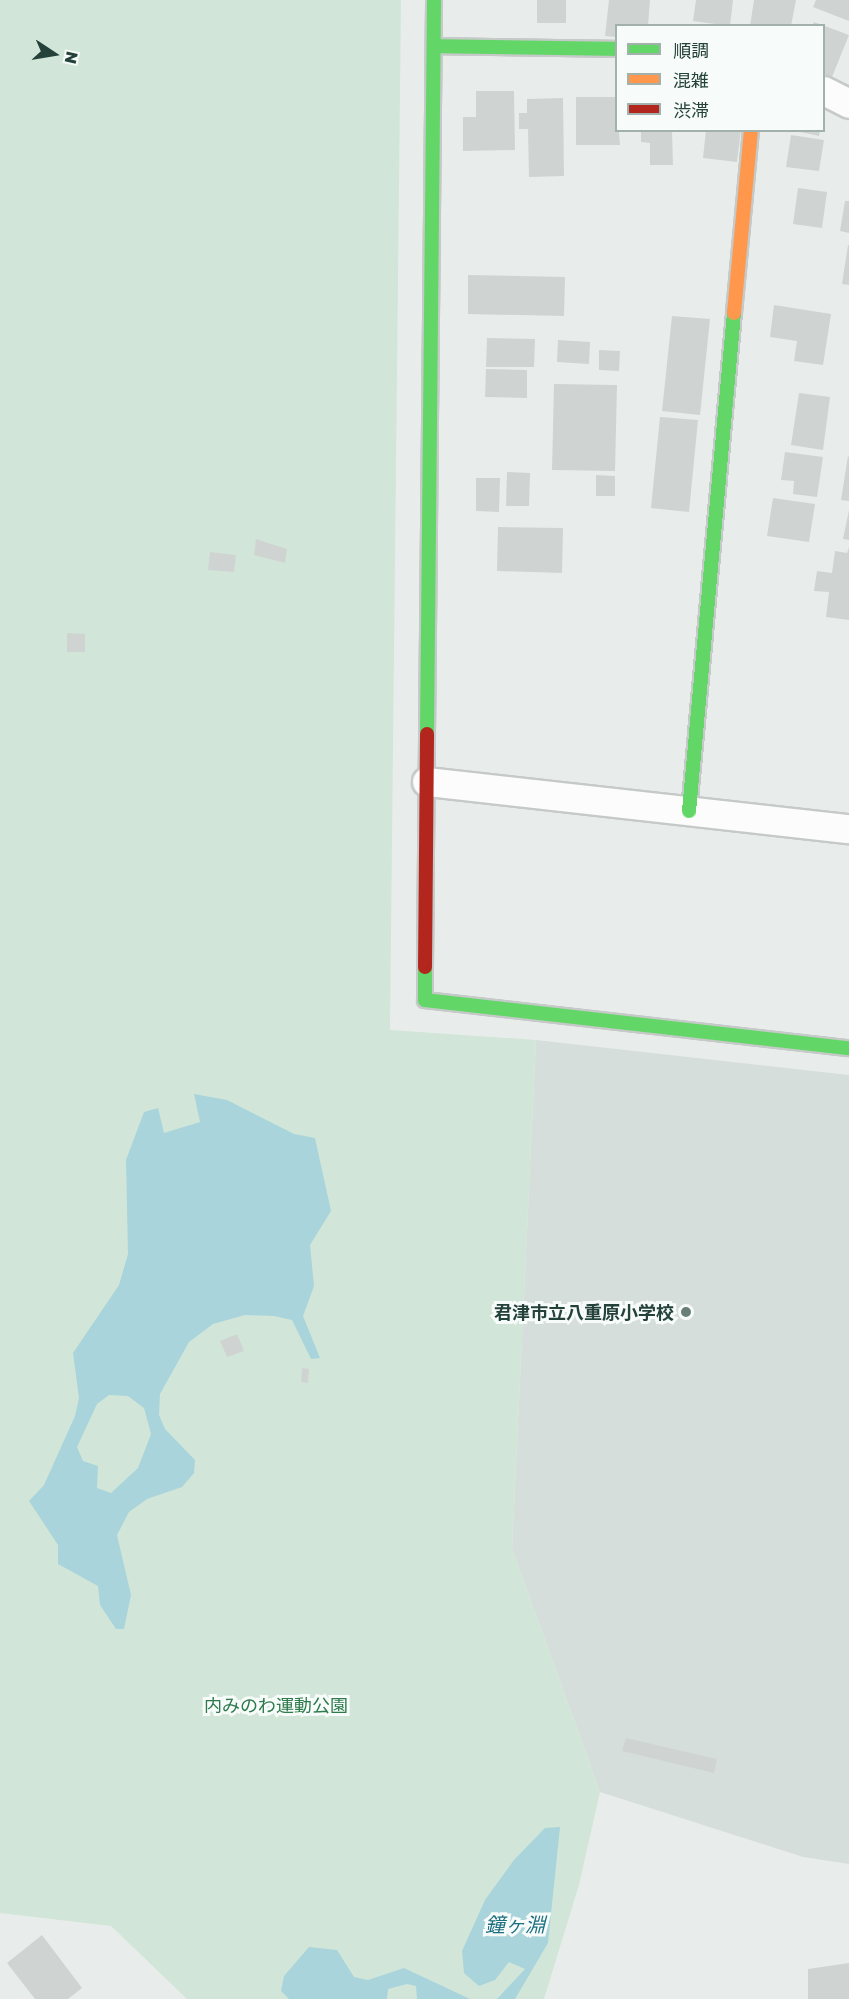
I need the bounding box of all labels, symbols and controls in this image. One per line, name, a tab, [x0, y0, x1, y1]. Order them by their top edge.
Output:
north arrow	[24, 24, 84, 84]
legend	[615, 24, 825, 132]
text: 順調	[673, 39, 709, 61]
text: N	[61, 50, 83, 66]
text: 混雑	[673, 69, 709, 91]
text: 渋滞	[673, 99, 709, 121]
place label: 君津市立八重原小学校	[494, 1301, 674, 1323]
marker: 君津市立八重原小学校	[679, 1305, 693, 1319]
park label: 内みのわ運動公園	[204, 1694, 348, 1716]
water label: 鐘ヶ淵	[485, 1912, 545, 1936]

